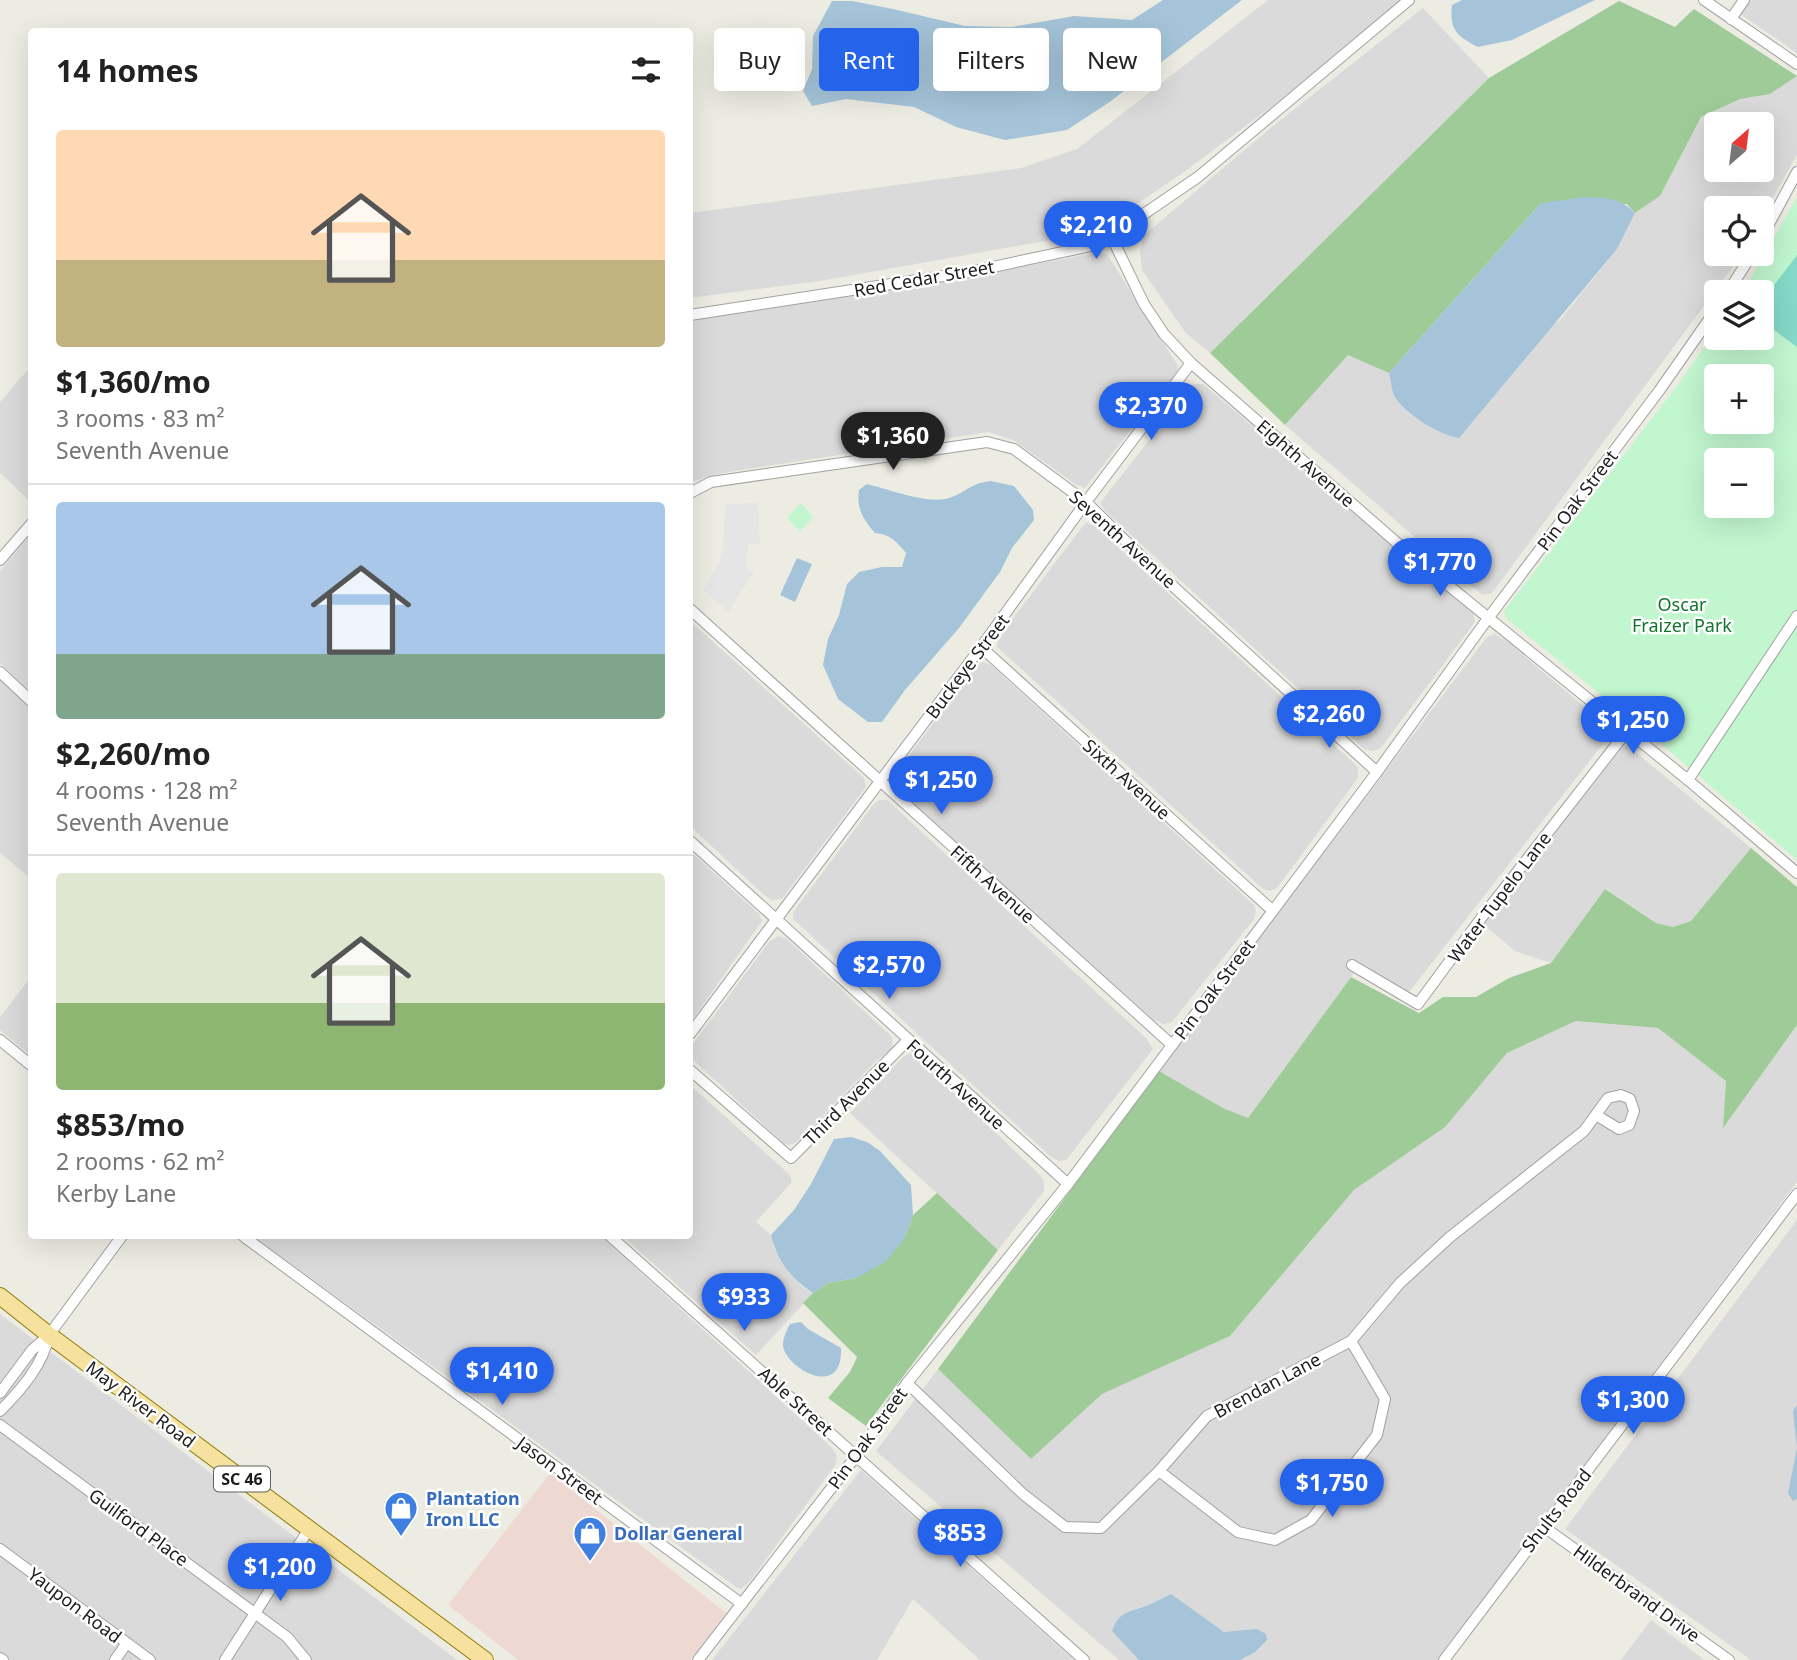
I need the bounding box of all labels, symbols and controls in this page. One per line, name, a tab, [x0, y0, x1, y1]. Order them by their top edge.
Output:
chip: Buy	[714, 28, 805, 91]
chip: Rent	[819, 28, 919, 91]
chip: Filters	[933, 28, 1049, 91]
chip: New	[1063, 28, 1161, 91]
text: 14 homes	[56, 50, 199, 91]
icon: filters	[627, 51, 665, 89]
north arrow	[1704, 112, 1774, 182]
map controls	[1704, 112, 1774, 518]
icon: home	[298, 175, 424, 301]
button: locate	[1704, 196, 1774, 266]
pin: $2,210	[1039, 202, 1153, 261]
text: $2,210	[1060, 208, 1132, 240]
street label: Red Cedar Street	[852, 254, 997, 302]
button: layers	[1704, 280, 1774, 350]
text: $1,360/mo	[56, 361, 211, 402]
button: +	[1704, 364, 1774, 434]
pin: $2,370	[1094, 382, 1208, 442]
text: $2,370	[1115, 389, 1187, 421]
text: 3 rooms · 83 m²	[56, 402, 225, 434]
pin: $1,360	[836, 412, 950, 472]
street label: Eighth Avenue	[1252, 414, 1360, 512]
text: $1,360	[857, 419, 929, 451]
text: Seventh Avenue	[56, 434, 229, 466]
street label: Pin Oak Street	[1531, 444, 1623, 555]
button: −	[1704, 448, 1774, 518]
street label: Seventh Avenue	[1065, 485, 1181, 593]
pin: $1,770	[1383, 538, 1497, 598]
text: $1,770	[1404, 545, 1476, 577]
icon: home	[298, 547, 424, 673]
park label: Oscar Fraizer Park	[1632, 592, 1732, 637]
street label: Buckeye Street	[920, 608, 1015, 723]
pin: $2,260	[1272, 690, 1386, 750]
pin: $1,250	[1576, 696, 1690, 756]
text: $2,260	[1293, 697, 1365, 729]
text: $1,250	[1597, 703, 1669, 735]
text: $2,260/mo	[56, 733, 211, 774]
street label: Sixth Avenue	[1078, 733, 1176, 825]
pin: $1,250	[884, 756, 998, 816]
text: $1,250	[905, 763, 977, 795]
text: 4 rooms · 128 m²	[56, 774, 238, 806]
text: Seventh Avenue	[56, 806, 229, 838]
street label: Water Tupelo Lane	[1442, 827, 1556, 967]
street label: Fifth Avenue	[946, 840, 1040, 928]
icon: home	[298, 918, 424, 1044]
street label: Pin Oak Street	[1168, 933, 1260, 1044]
pin: $2,570	[832, 942, 946, 1001]
text: $2,570	[853, 948, 925, 980]
street label: Fourth Avenue	[902, 1033, 1010, 1135]
street label: Third Avenue	[798, 1054, 894, 1150]
text: $853/mo	[56, 1104, 185, 1145]
text: 2 rooms · 62 m²	[56, 1145, 225, 1177]
text: Kerby Lane	[56, 1177, 176, 1209]
pin: $933	[703, 1274, 785, 1333]
text: $933	[718, 1280, 770, 1312]
street label: Brendan Lane	[1209, 1347, 1325, 1423]
pin: $1,410	[445, 1348, 559, 1407]
text: $1,410	[466, 1354, 538, 1386]
street label: May River Road	[82, 1355, 200, 1453]
street label: Able Street	[754, 1361, 839, 1441]
pin: $1,300	[1576, 1376, 1690, 1436]
street label: Pin Oak Street	[822, 1382, 912, 1494]
text: $1,300	[1597, 1383, 1669, 1415]
street label: Jason Street	[511, 1430, 608, 1510]
pin: $1,750	[1275, 1460, 1389, 1519]
street label: Shults Road	[1516, 1463, 1596, 1557]
road number: SC 46	[214, 1466, 270, 1492]
text: $1,750	[1296, 1466, 1368, 1498]
street label: Guilford Place	[84, 1483, 194, 1571]
place label: Plantation Iron LLC	[426, 1486, 520, 1531]
shop icon: Plantation Iron LLC	[382, 1489, 420, 1538]
pin: $853	[919, 1510, 1001, 1569]
shop icon: Dollar General	[571, 1514, 609, 1563]
text: $853	[934, 1516, 986, 1548]
place label: Dollar General	[614, 1521, 743, 1545]
street label: Hilderbrand Drive	[1569, 1539, 1705, 1647]
pin: $1,200	[223, 1544, 337, 1603]
text: $1,200	[244, 1550, 316, 1582]
street label: Yaupon Road	[23, 1562, 127, 1648]

